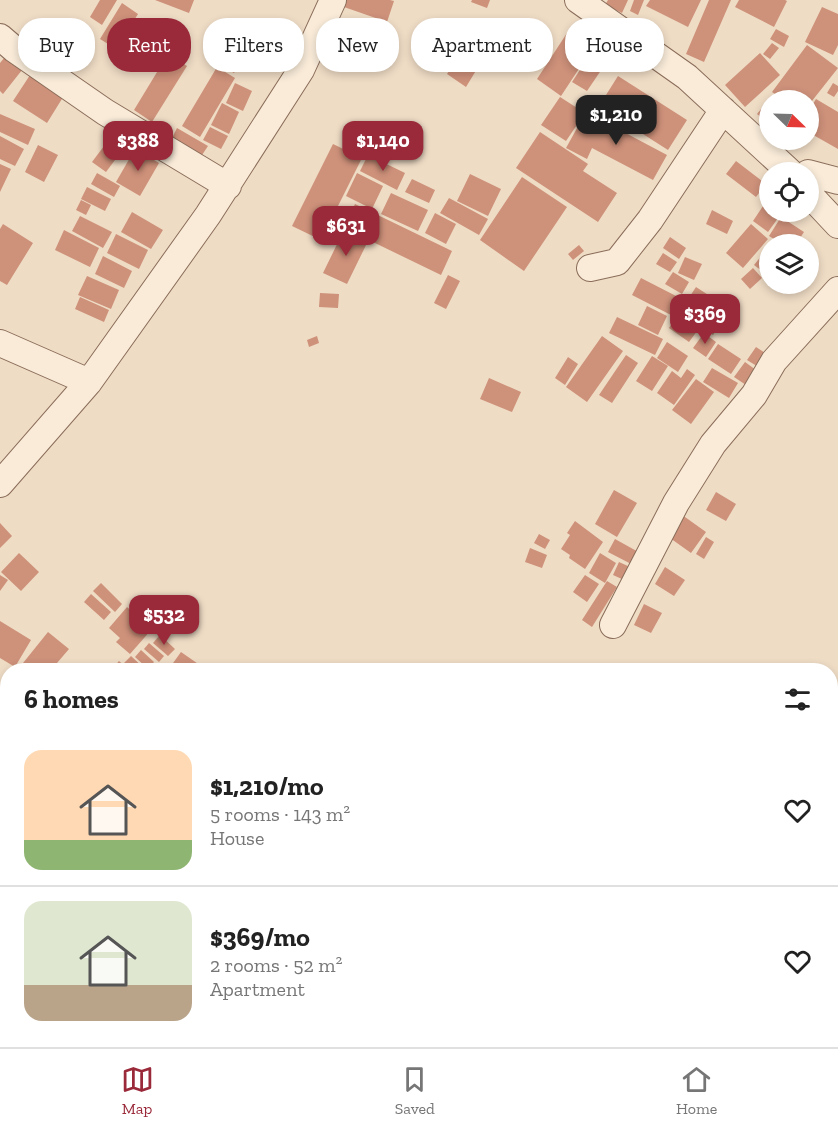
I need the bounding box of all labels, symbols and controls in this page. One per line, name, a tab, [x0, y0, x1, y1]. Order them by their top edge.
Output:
chip: Buy	[18, 18, 95, 72]
chip: Rent	[107, 18, 191, 72]
chip: Filters	[203, 18, 304, 72]
chip: New	[316, 18, 399, 72]
chip: Apartment	[411, 18, 553, 72]
chip: House	[565, 18, 664, 72]
north arrow	[759, 90, 819, 150]
map controls	[759, 90, 819, 294]
pin: $1,210	[567, 95, 665, 146]
text: $1,210	[590, 102, 642, 126]
pin: $388	[102, 121, 174, 172]
pin: $1,140	[334, 121, 432, 172]
text: $388	[117, 128, 159, 152]
text: $1,140	[356, 128, 410, 152]
button: locate	[759, 162, 819, 222]
pin: $631	[310, 206, 382, 257]
text: $631	[326, 213, 366, 237]
button: layers	[759, 234, 819, 294]
pin: $369	[669, 294, 741, 345]
text: $369	[684, 301, 726, 325]
pin: $532	[128, 595, 200, 646]
text: $532	[143, 602, 185, 626]
text: 6 homes	[24, 683, 119, 715]
icon: filters	[781, 683, 814, 716]
text: $1,210/mo	[210, 770, 324, 802]
icon: home	[72, 774, 144, 846]
icon: heart	[781, 794, 814, 827]
text: 5 rooms · 143 m²	[210, 802, 350, 826]
text: House	[210, 826, 264, 850]
text: $369/mo	[210, 921, 310, 953]
icon: home	[72, 925, 144, 997]
icon: heart	[781, 945, 814, 978]
text: 2 rooms · 52 m²	[210, 953, 343, 977]
text: Apartment	[210, 977, 305, 1001]
tab: Map	[121, 1063, 154, 1118]
tab: Saved	[395, 1063, 435, 1118]
tab: Home	[676, 1063, 717, 1118]

